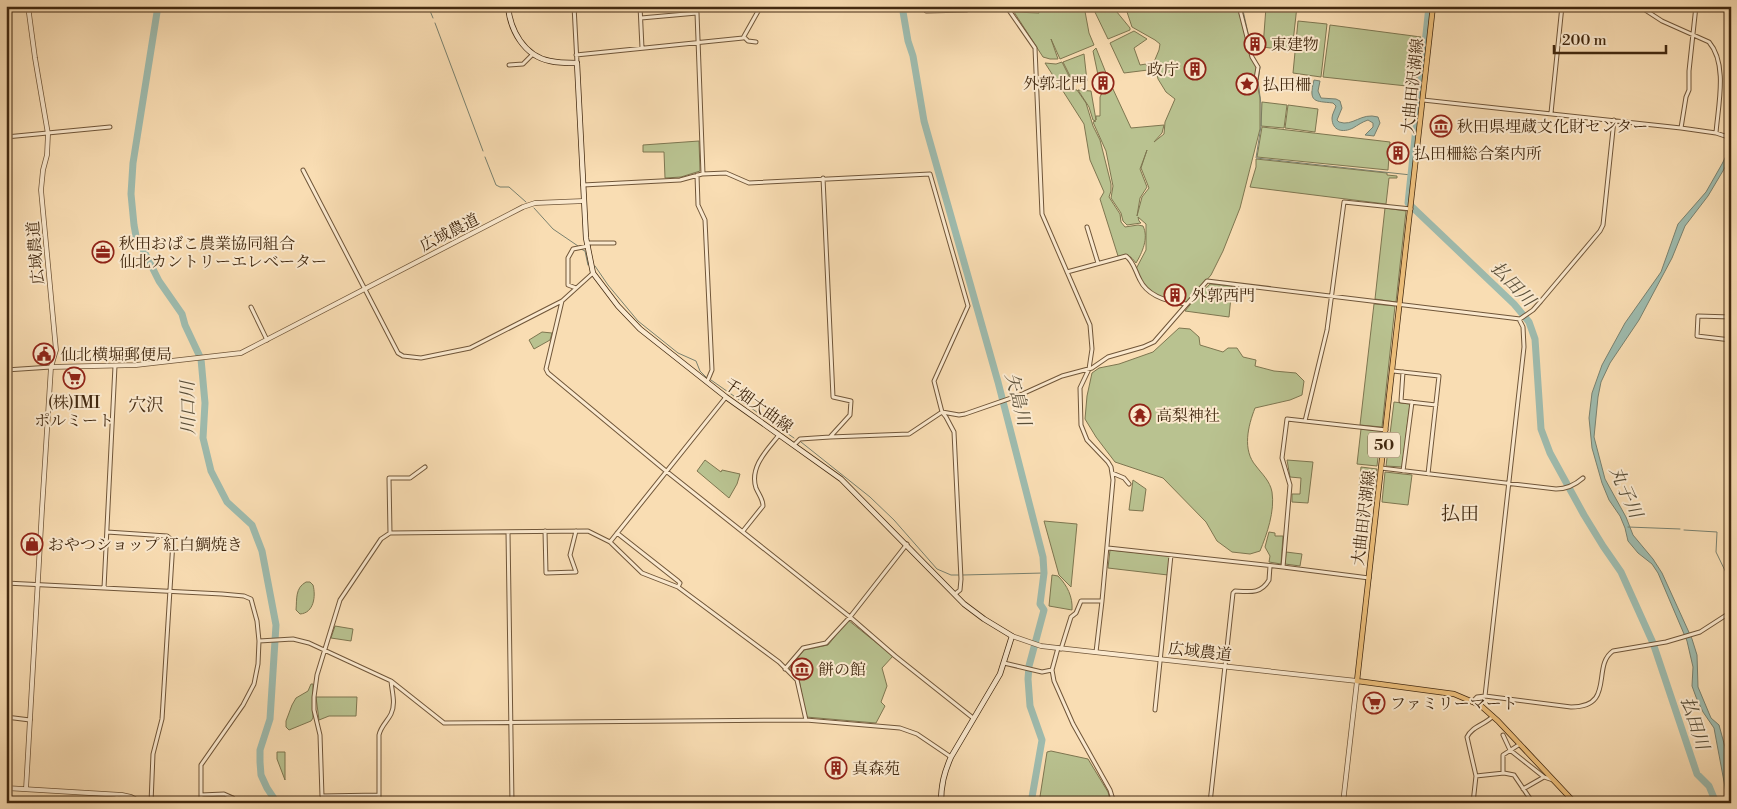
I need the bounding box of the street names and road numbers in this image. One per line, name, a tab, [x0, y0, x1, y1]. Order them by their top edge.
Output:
street label: 大曲田沢湖線	[1398, 37, 1428, 135]
street label: 広域農道	[416, 209, 483, 256]
street label: 広域農道	[23, 220, 49, 286]
street label: 千畑大曲線	[720, 374, 797, 437]
road number: 50	[1368, 432, 1400, 458]
street label: 大曲田沢湖線	[1348, 469, 1380, 567]
street label: 広域農道	[1167, 639, 1233, 665]

